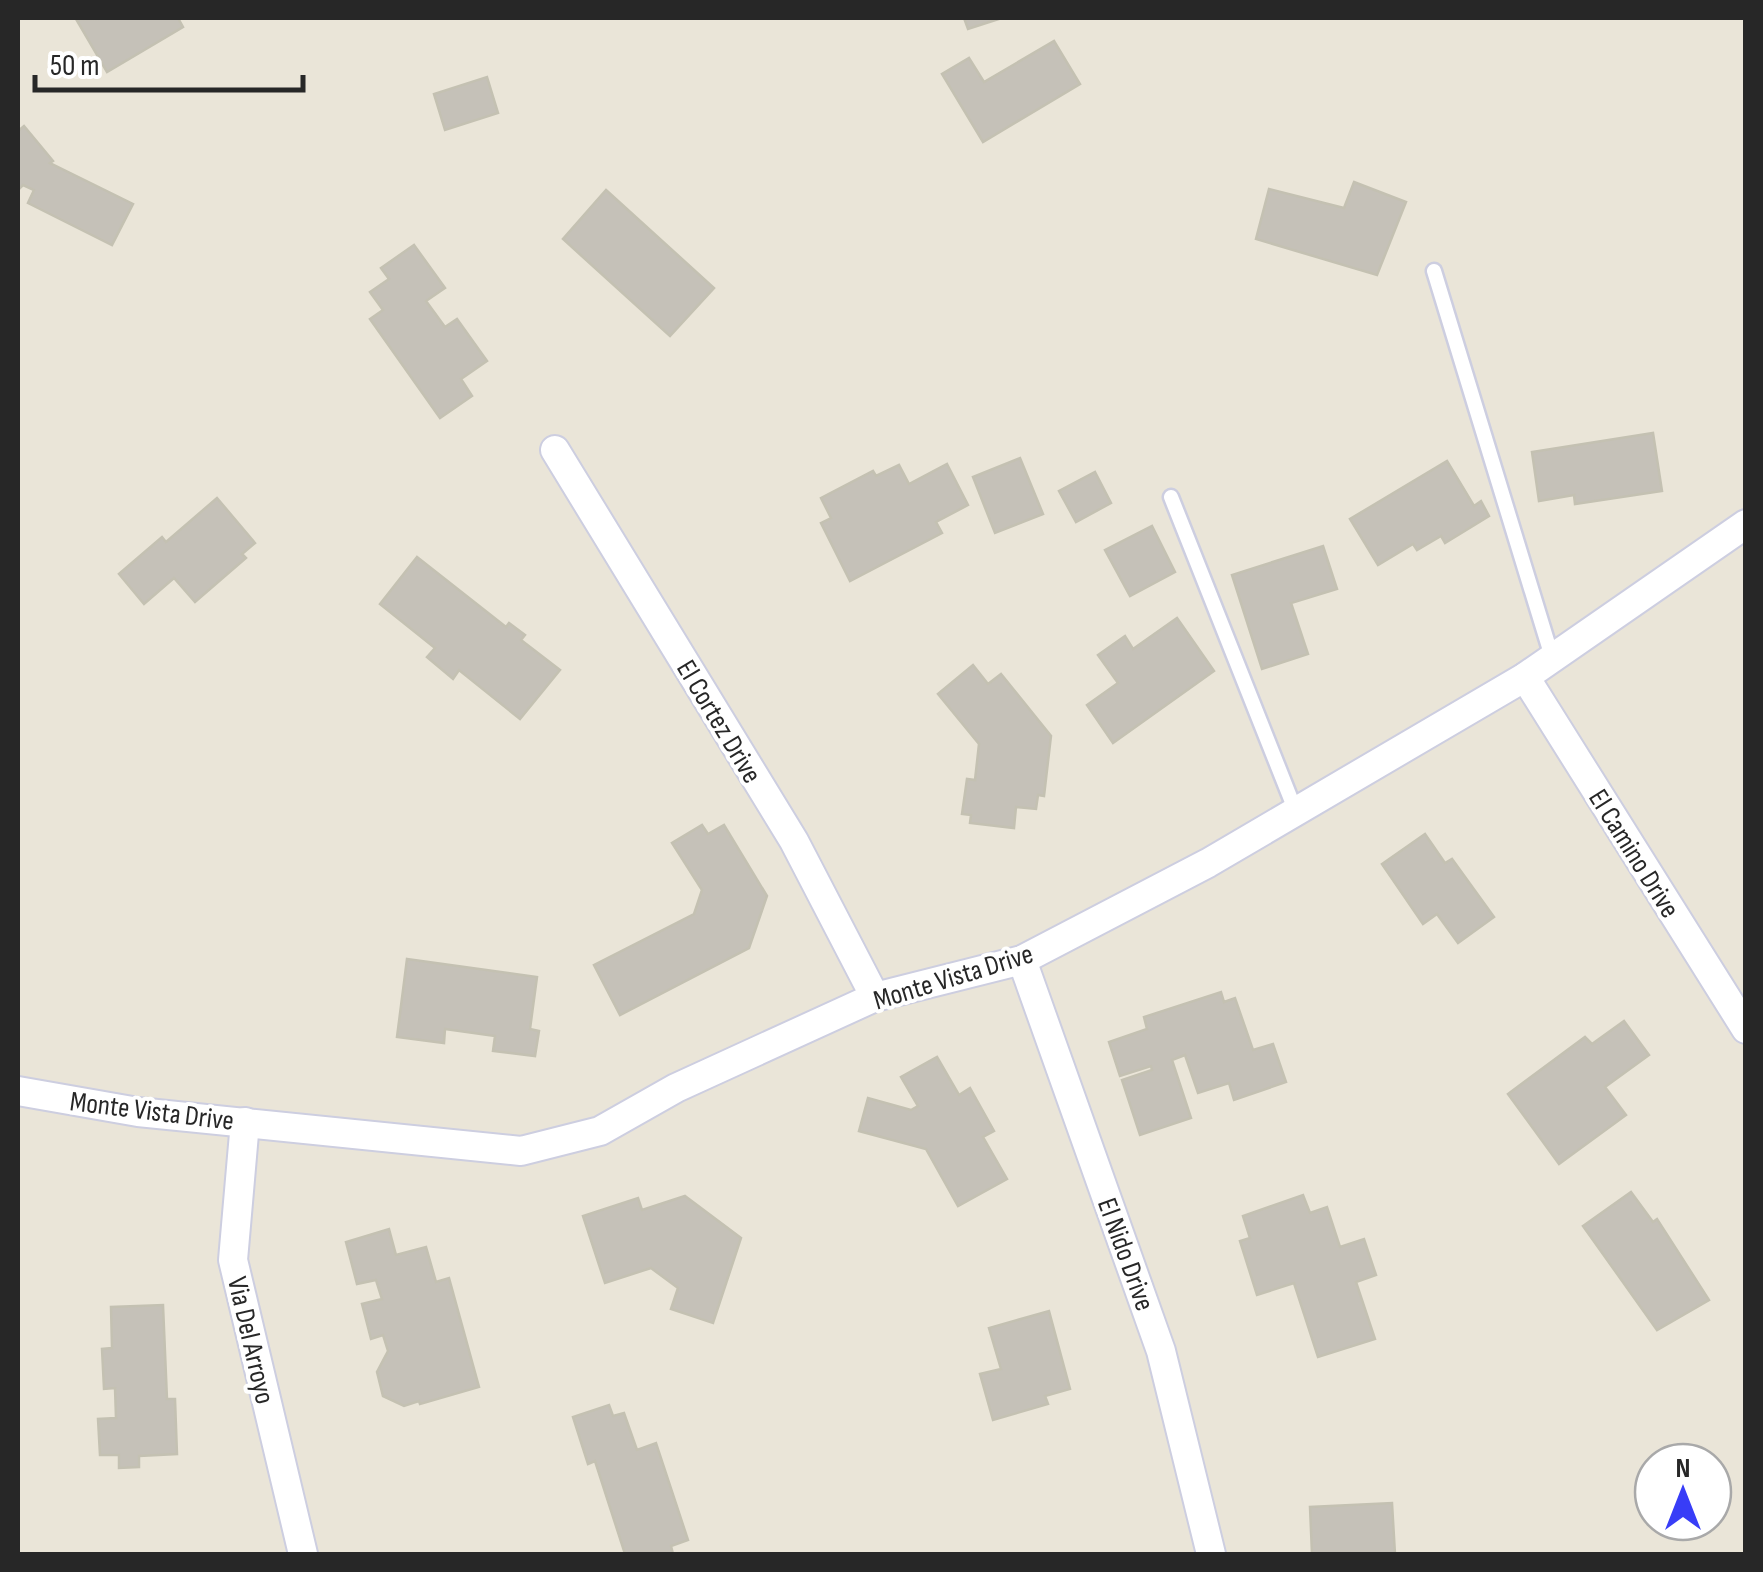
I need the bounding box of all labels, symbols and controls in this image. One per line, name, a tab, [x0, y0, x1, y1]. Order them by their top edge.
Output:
scale bar	[35, 30, 302, 92]
text: 50 m	[50, 48, 99, 84]
street label: El Cortez Drive	[669, 654, 768, 789]
street label: El Camino Drive	[1581, 783, 1686, 924]
street label: Monte Vista Drive	[870, 938, 1037, 1017]
street label: Monte Vista Drive	[68, 1085, 236, 1138]
street label: El Nido Drive	[1090, 1194, 1161, 1315]
street label: Via Del Arroyo	[220, 1274, 281, 1407]
north arrow	[1633, 1442, 1733, 1542]
text: N	[1676, 1452, 1690, 1485]

